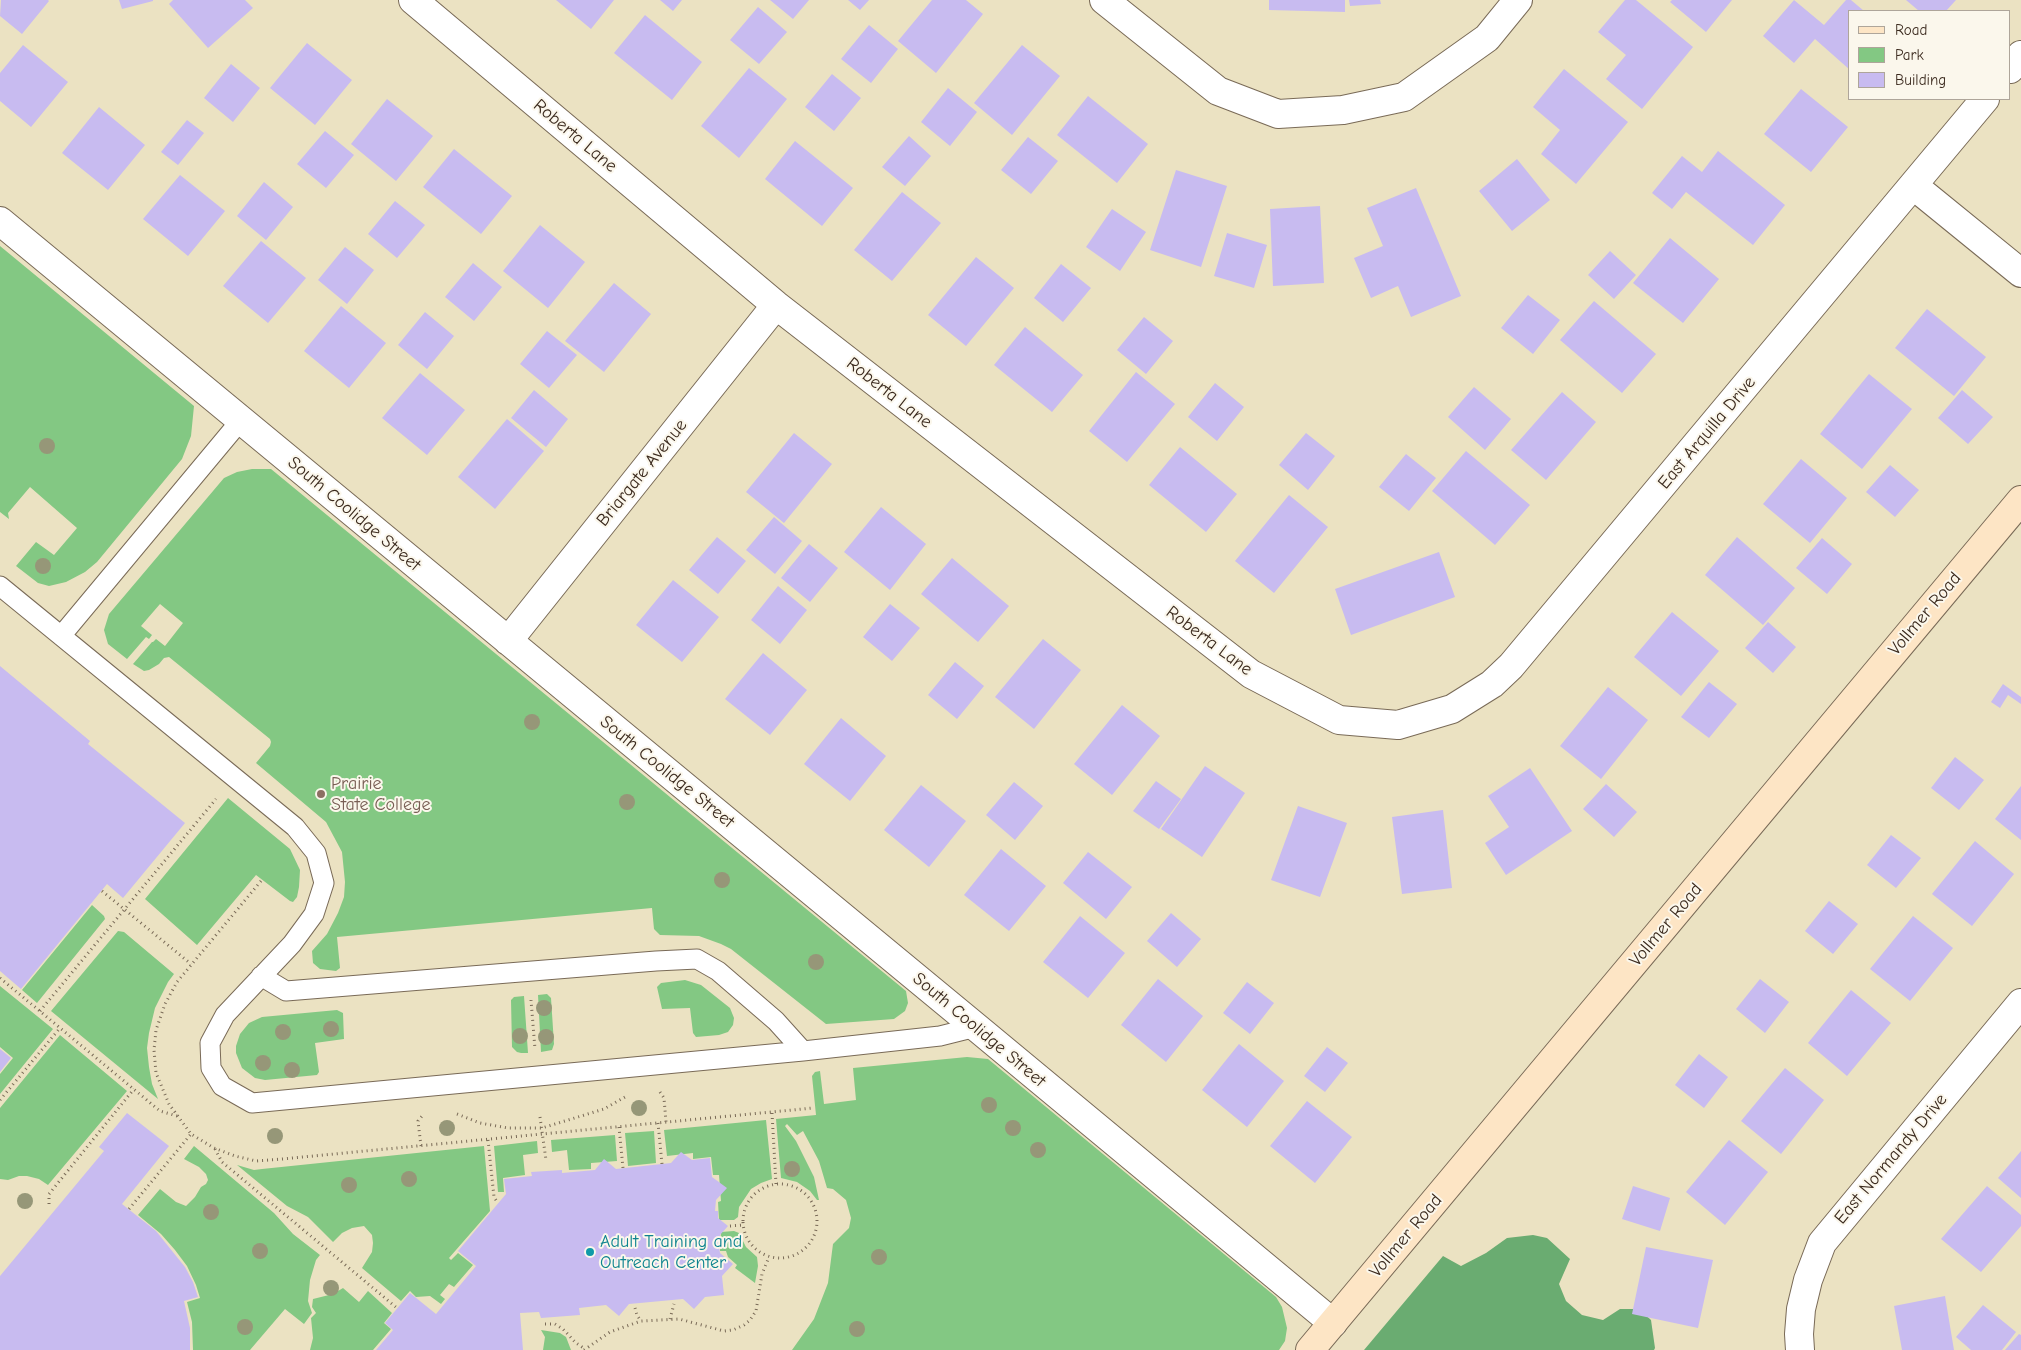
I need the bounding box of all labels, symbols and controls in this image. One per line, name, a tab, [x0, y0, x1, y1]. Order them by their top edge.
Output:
legend	[1848, 10, 2011, 100]
text: Road	[1895, 21, 1927, 39]
text: Park	[1895, 46, 1924, 64]
text: Building	[1895, 71, 1946, 89]
street label: Roberta Lane	[529, 95, 621, 177]
street label: Roberta Lane	[842, 353, 936, 433]
street label: East Arquilla Drive	[1654, 372, 1760, 494]
street label: Briargate Avenue	[592, 415, 692, 531]
street label: South Coolidge Street	[283, 452, 425, 576]
street label: Vollmer Road	[1884, 568, 1966, 660]
street label: Roberta Lane	[1161, 601, 1257, 681]
street label: South Coolidge Street	[595, 711, 739, 833]
place label: Prairie State College	[331, 773, 431, 816]
marker: Prairie State College	[315, 788, 327, 800]
street label: Vollmer Road	[1625, 879, 1707, 971]
street label: South Coolidge Street	[908, 968, 1050, 1092]
street label: East Normandy Drive	[1830, 1089, 1952, 1229]
street label: Vollmer Road	[1365, 1190, 1447, 1282]
place label: Adult Training and Outreach Center	[600, 1231, 742, 1274]
marker: Adult Training and Outreach Center	[584, 1246, 596, 1258]

